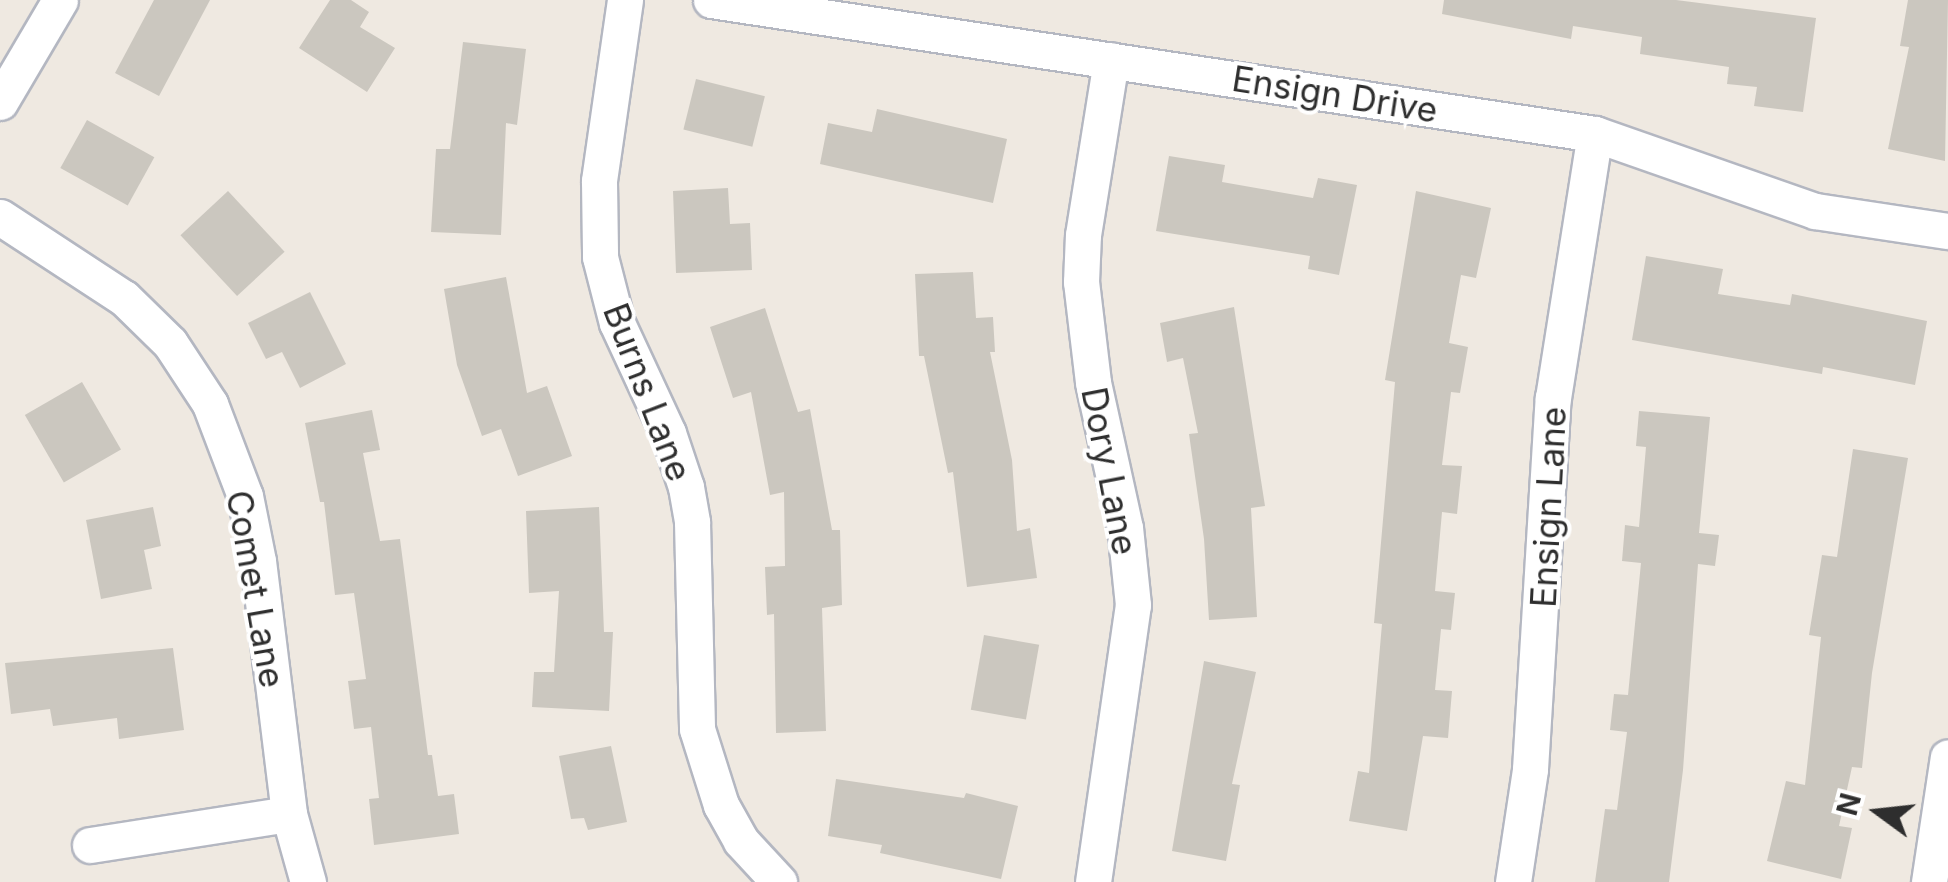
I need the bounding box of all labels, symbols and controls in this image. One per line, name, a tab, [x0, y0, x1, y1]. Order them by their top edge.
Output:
street label: Ensign Drive	[1229, 57, 1441, 131]
street label: Burns Lane	[595, 297, 701, 487]
street label: Dory Lane	[1073, 384, 1147, 558]
street label: Ensign Lane	[1522, 405, 1574, 609]
street label: Comet Lane	[218, 487, 294, 691]
north arrow	[1828, 762, 1928, 862]
text: N	[1830, 790, 1868, 819]

